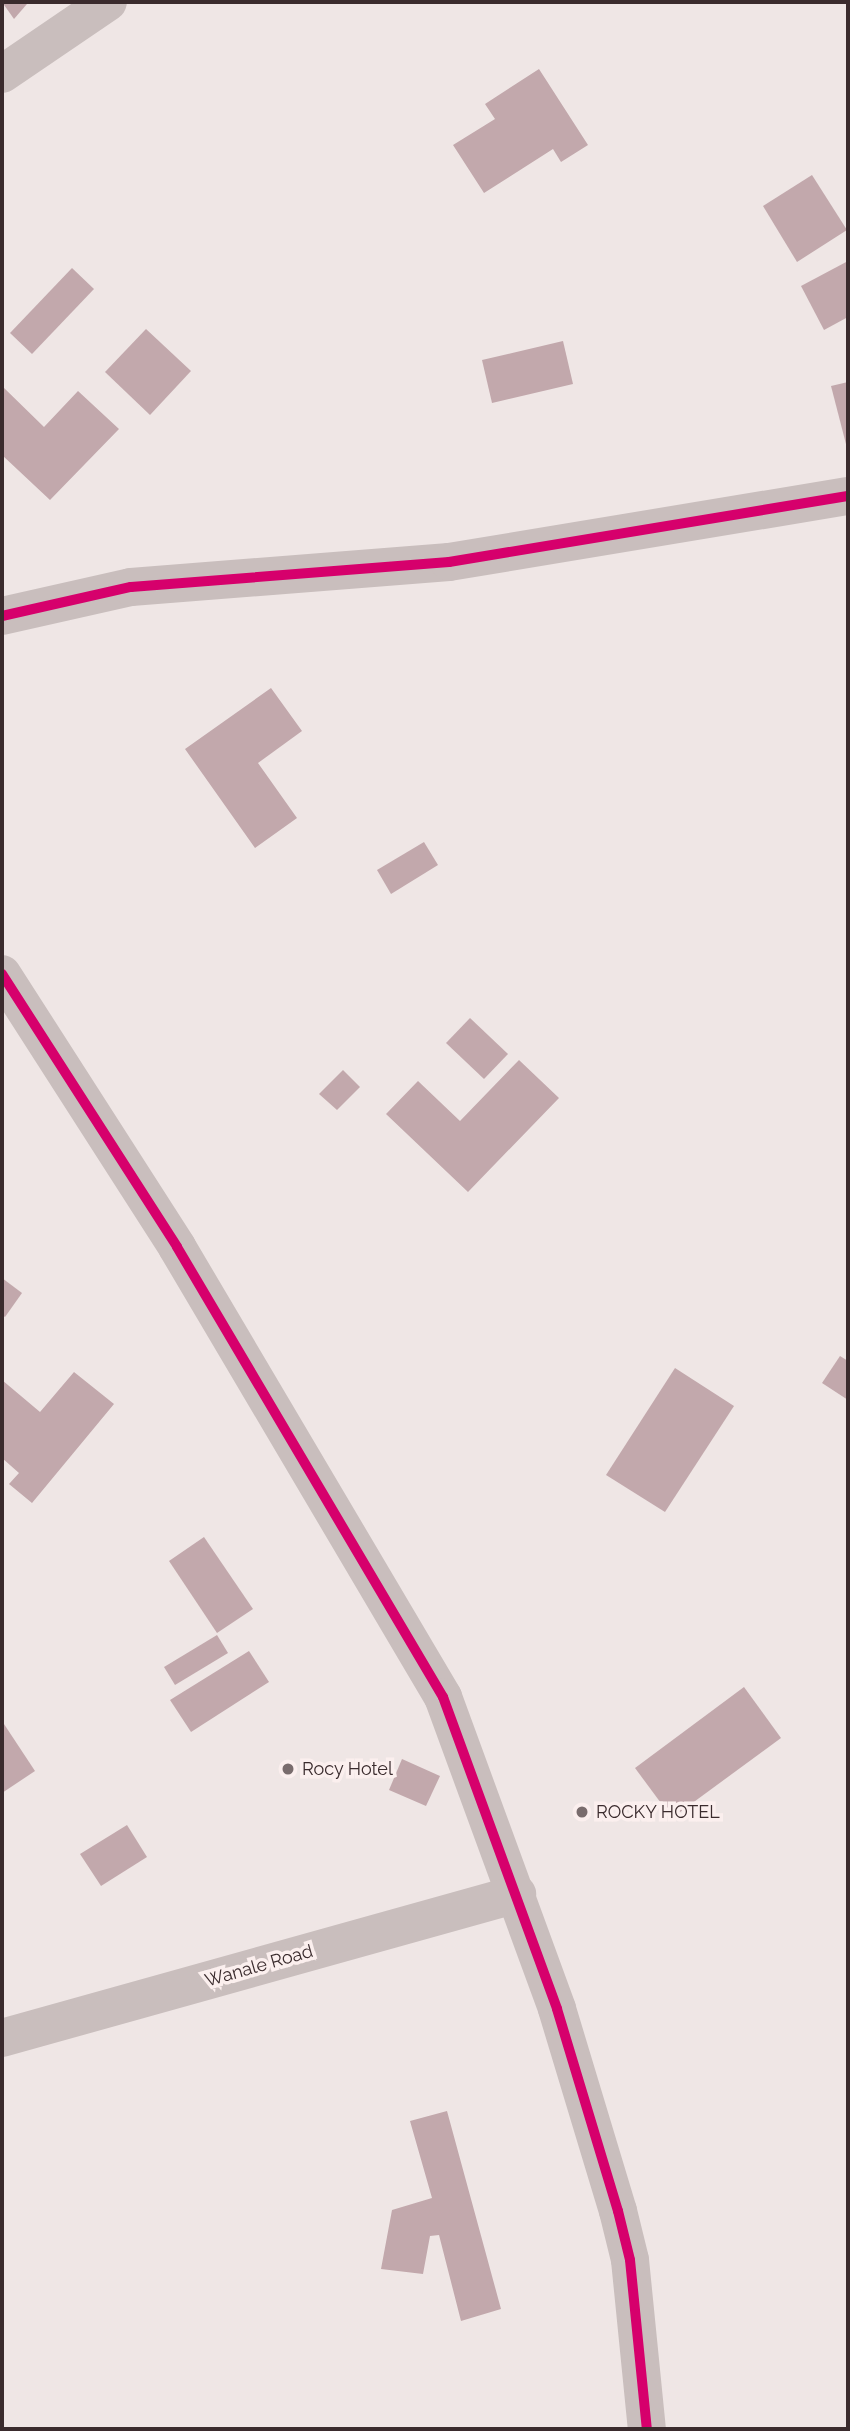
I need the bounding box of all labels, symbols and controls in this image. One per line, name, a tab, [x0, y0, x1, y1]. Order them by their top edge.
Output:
place label: Rocy Hotel	[302, 1758, 393, 1780]
marker: Rocy Hotel	[280, 1761, 296, 1777]
place label: ROCKY HOTEL	[596, 1801, 720, 1823]
marker: ROCKY HOTEL	[574, 1804, 590, 1820]
street label: Wanale Road	[203, 1940, 315, 1992]

